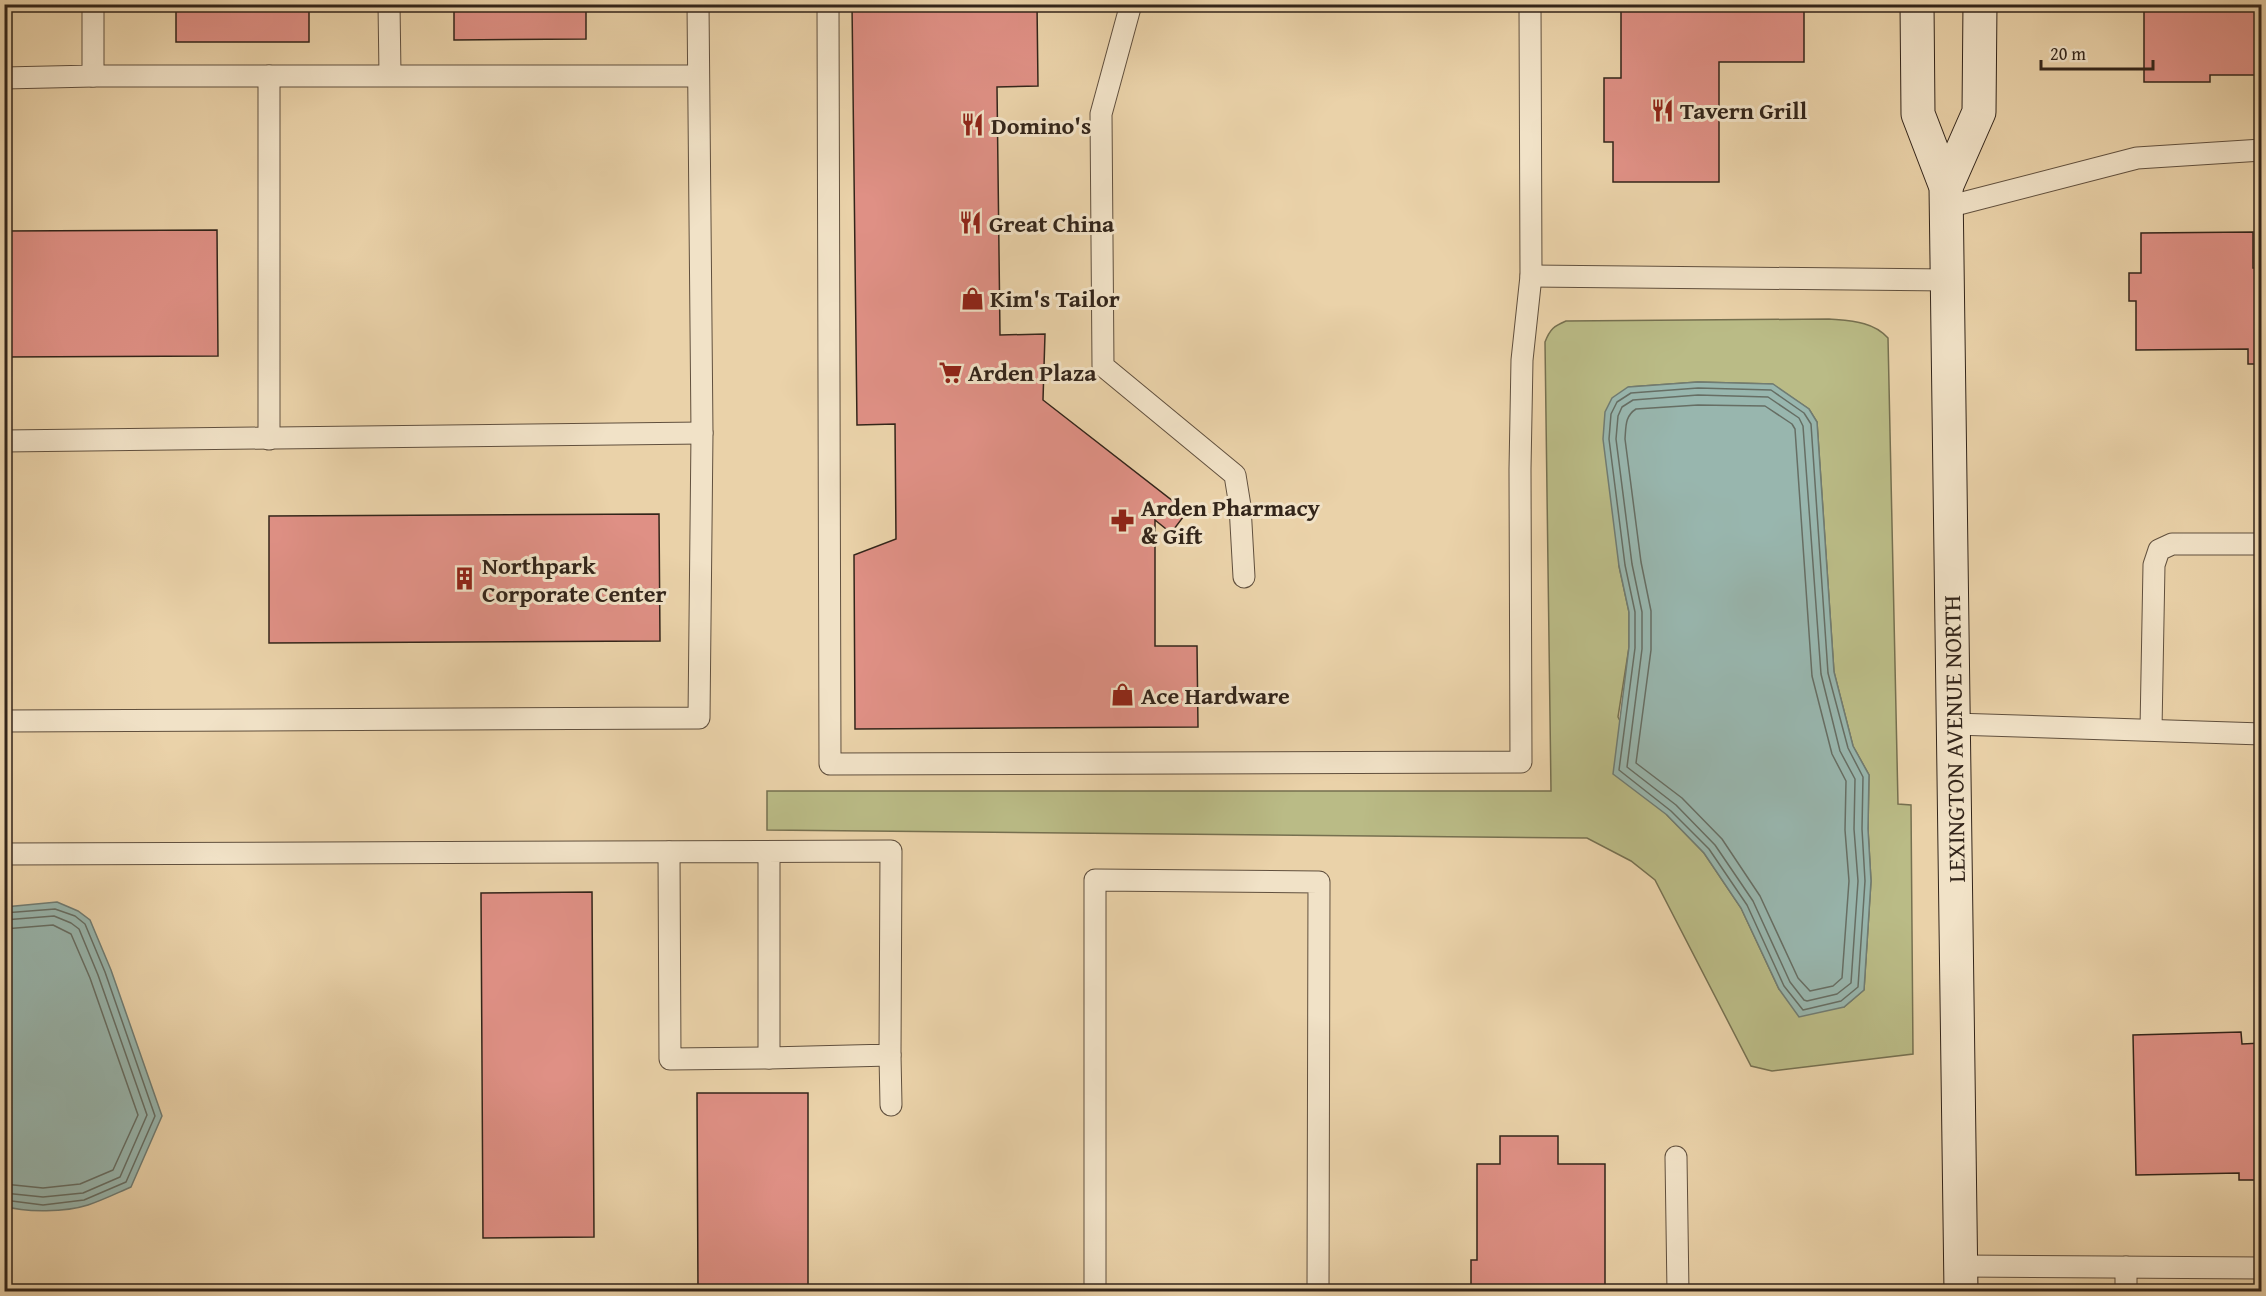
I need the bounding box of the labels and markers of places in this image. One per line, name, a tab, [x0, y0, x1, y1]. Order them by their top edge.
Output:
place label: Tavern Grill	[1680, 93, 1808, 128]
restaurant icon: Tavern Grill	[1649, 97, 1675, 123]
place label: Domino's	[991, 108, 1091, 143]
restaurant icon: Domino's	[960, 112, 986, 138]
place label: Great China	[989, 206, 1115, 241]
restaurant icon: Great China	[958, 210, 984, 236]
place label: Kim's Tailor	[990, 281, 1120, 316]
shop icon: Kim's Tailor	[959, 285, 985, 311]
place label: Arden Plaza	[968, 355, 1097, 390]
supermarket icon: Arden Plaza	[937, 359, 963, 385]
place label: Arden Pharmacy & Gift	[1141, 490, 1321, 553]
pharmacy icon: Arden Pharmacy & Gift	[1110, 508, 1136, 534]
place label: Northpark Corporate Center	[482, 548, 667, 611]
building icon: Northpark Corporate Center	[451, 566, 477, 592]
place label: Ace Hardware	[1141, 678, 1290, 713]
shop icon: Ace Hardware	[1110, 682, 1136, 708]

